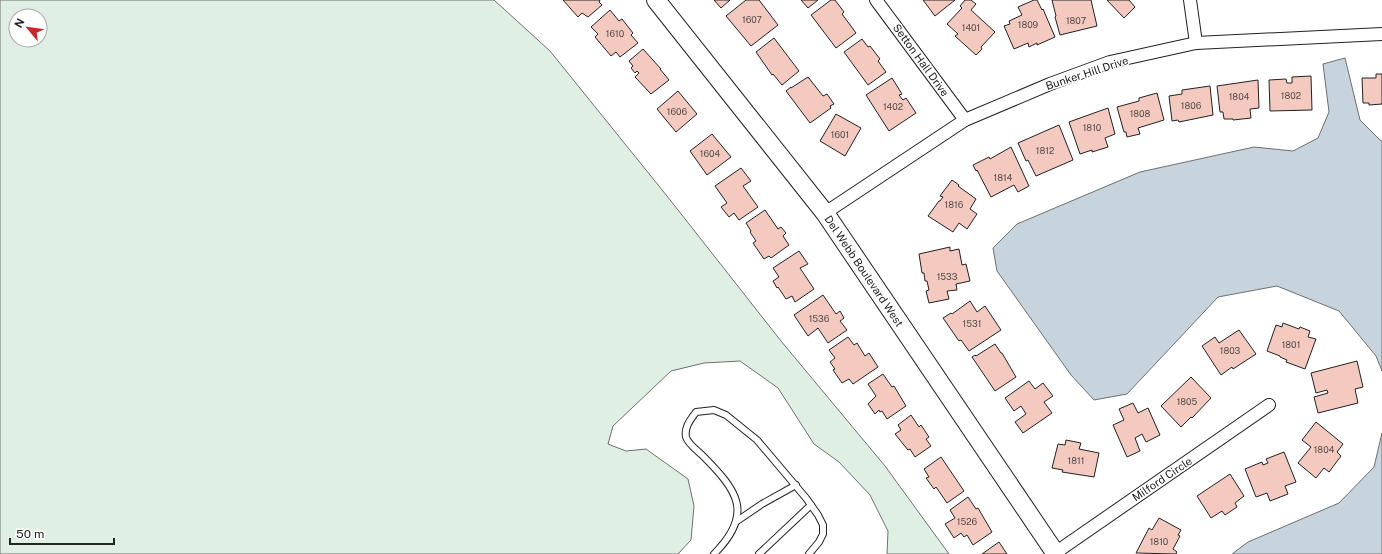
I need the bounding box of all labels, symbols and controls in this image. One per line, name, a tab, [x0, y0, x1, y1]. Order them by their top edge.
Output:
north arrow	[8, 8, 48, 48]
house number: 1607	[742, 14, 762, 25]
house number: 1807	[1066, 15, 1086, 26]
text: N	[12, 16, 27, 30]
house number: 1809	[1018, 19, 1039, 30]
street label: Setton Hall Drive	[891, 22, 951, 98]
house number: 1401	[962, 22, 980, 33]
house number: 1610	[606, 28, 625, 39]
street label: Bunker Hill Drive	[1044, 54, 1130, 92]
house number: 1802	[1281, 90, 1301, 101]
house number: 1804	[1229, 91, 1250, 102]
house number: 1806	[1181, 100, 1202, 111]
house number: 1402	[883, 101, 903, 112]
house number: 1606	[667, 106, 688, 117]
house number: 1808	[1130, 108, 1151, 119]
house number: 1810	[1083, 122, 1102, 133]
house number: 1601	[831, 129, 849, 140]
house number: 1812	[1036, 145, 1054, 156]
house number: 1604	[700, 148, 721, 159]
house number: 1814	[994, 172, 1013, 183]
house number: 1816	[945, 199, 964, 210]
street label: Del Webb Boulevard West	[822, 213, 906, 329]
house number: 1533	[937, 271, 958, 282]
house number: 1536	[809, 313, 830, 324]
house number: 1531	[963, 318, 981, 329]
house number: 1801	[1282, 339, 1300, 350]
house number: 1803	[1220, 345, 1241, 356]
house number: 1805	[1177, 396, 1198, 407]
house number: 1804	[1314, 444, 1335, 455]
house number: 1811	[1068, 455, 1084, 466]
street label: Milford Circle	[1130, 455, 1194, 503]
house number: 1526	[957, 516, 978, 527]
scale bar	[10, 520, 114, 546]
text: 50 m	[16, 527, 44, 541]
house number: 1810	[1150, 536, 1169, 547]

